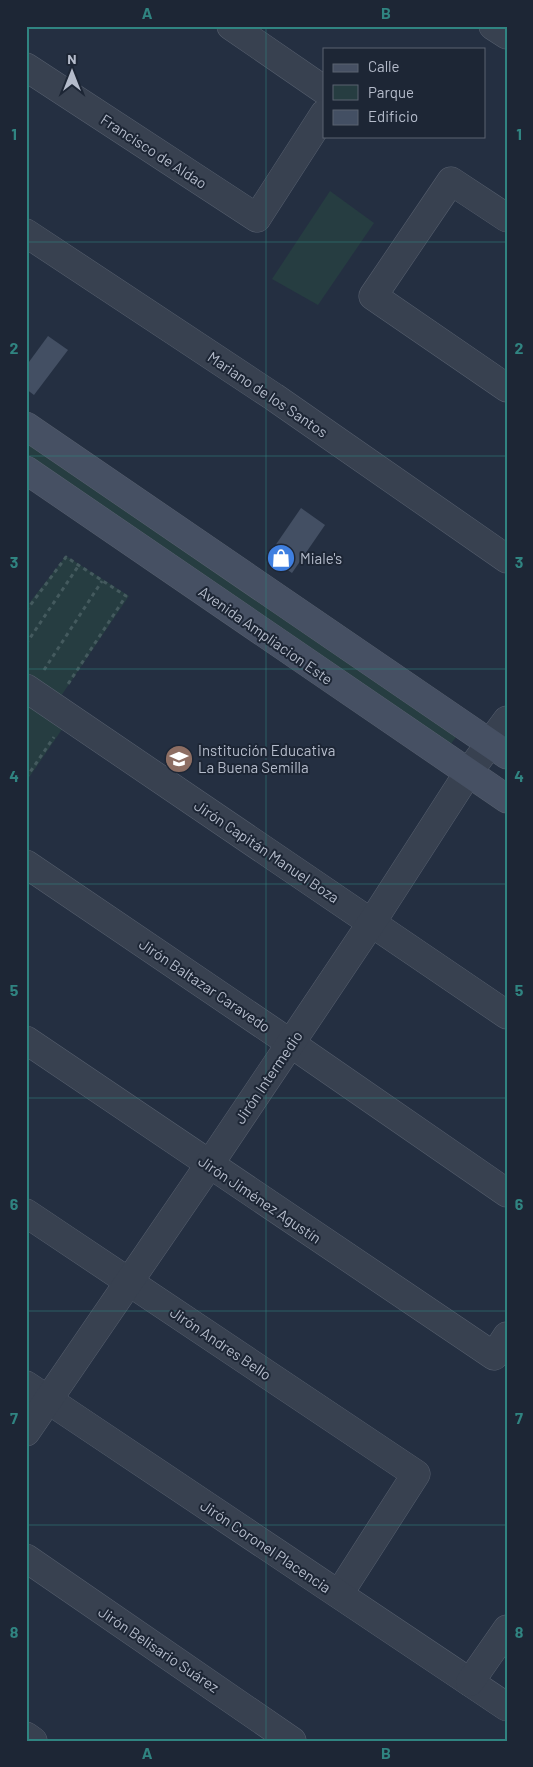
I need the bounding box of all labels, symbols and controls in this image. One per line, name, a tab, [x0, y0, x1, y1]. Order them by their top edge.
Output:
text: A	[142, 3, 153, 22]
text: B	[381, 3, 391, 22]
north arrow	[48, 48, 98, 98]
legend	[323, 48, 486, 138]
text: N	[67, 50, 77, 67]
text: Calle	[368, 57, 400, 75]
text: Parque	[368, 83, 414, 101]
text: Edificio	[368, 107, 418, 125]
street label: Francisco de Aldao	[98, 110, 210, 192]
text: 1	[11, 124, 17, 143]
text: 1	[516, 124, 522, 143]
text: 2	[10, 338, 19, 357]
text: 2	[515, 338, 524, 357]
street label: Mariano de los Santos	[205, 347, 331, 441]
shop icon: Miale's	[266, 543, 296, 573]
place label: Miale's	[300, 549, 342, 567]
text: 3	[10, 552, 18, 571]
text: 3	[515, 552, 523, 571]
street label: Avenida Ampliacion Este	[196, 582, 336, 688]
place label: Institución Educativa La Buena Semilla	[198, 741, 335, 776]
school or university icon: Institución Educativa La Buena Semilla	[164, 744, 194, 774]
text: 4	[9, 766, 19, 785]
text: 4	[514, 766, 524, 785]
street label: Jirón Capitán Manuel Boza	[191, 796, 343, 906]
street label: Jirón Baltazar Caravedo	[136, 934, 274, 1036]
text: 5	[10, 980, 19, 999]
text: 5	[515, 980, 524, 999]
street label: Jirón Intermedio	[230, 1027, 306, 1127]
street label: Jirón Jiménez Agustín	[195, 1151, 325, 1247]
text: 6	[10, 1194, 19, 1213]
text: 6	[515, 1194, 524, 1213]
street label: Jirón Andres Bello	[167, 1302, 275, 1384]
text: 7	[10, 1408, 18, 1427]
text: 7	[515, 1408, 523, 1427]
street label: Jirón Coronel Placencia	[197, 1496, 335, 1596]
street label: Jirón Belisario Suárez	[95, 1602, 223, 1696]
text: 8	[10, 1622, 19, 1641]
text: 8	[515, 1622, 524, 1641]
text: A	[142, 1743, 153, 1762]
text: B	[381, 1743, 391, 1762]

